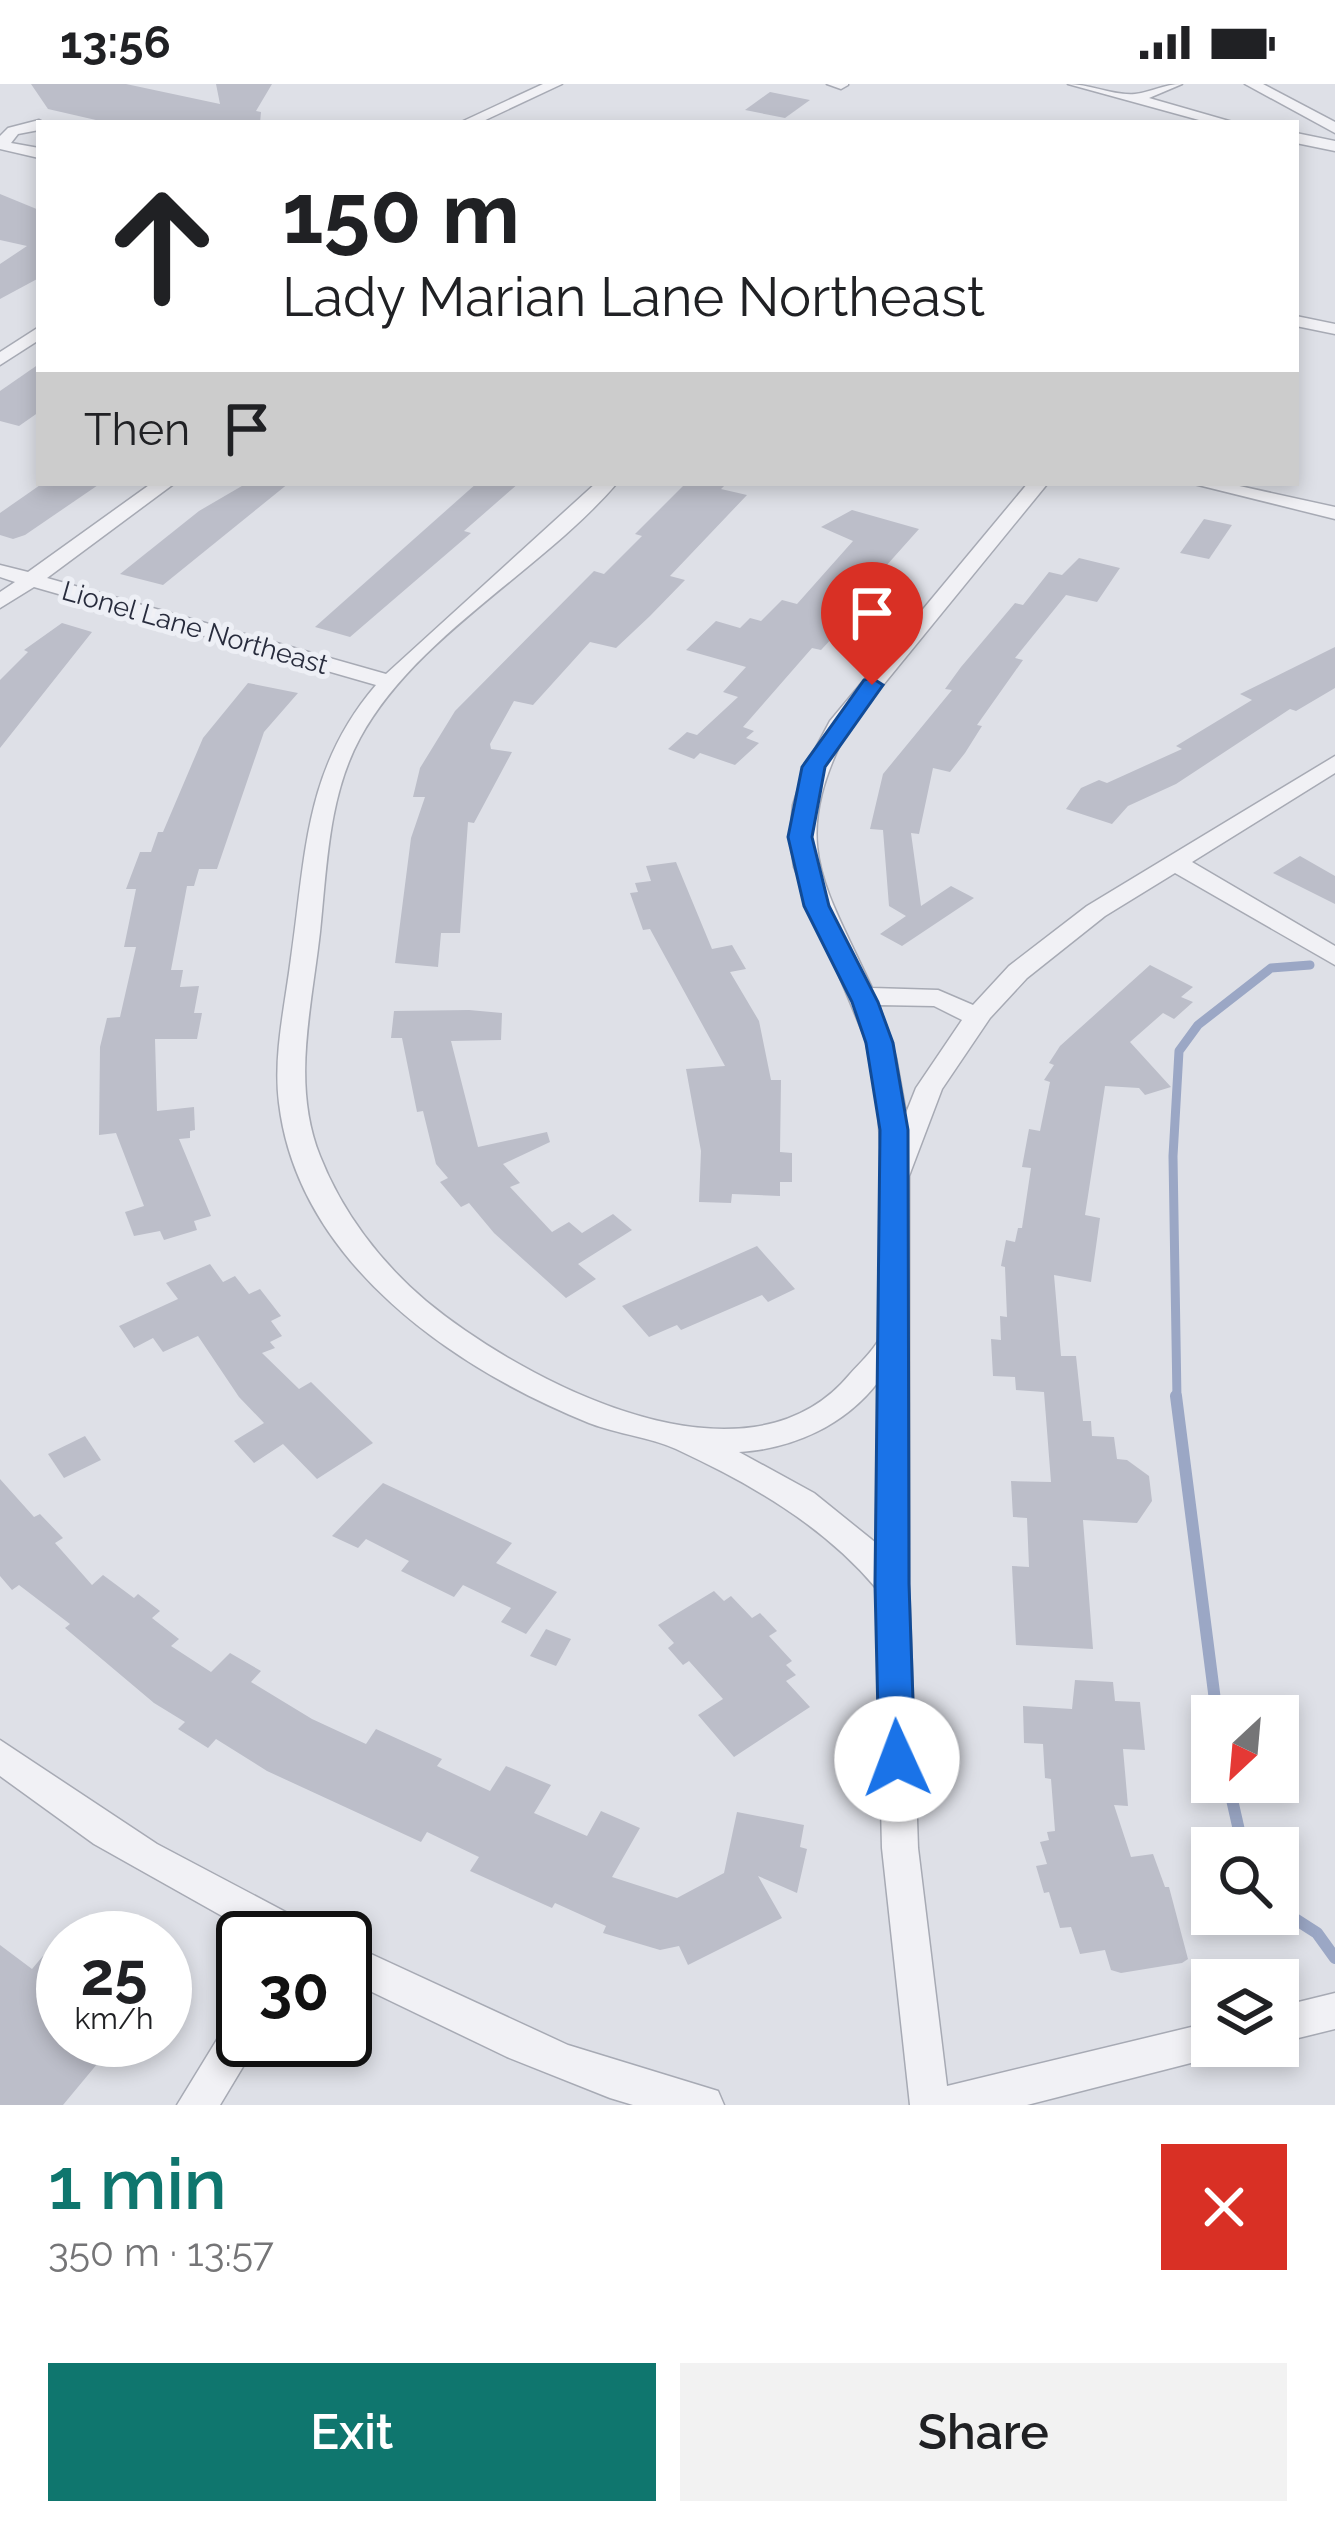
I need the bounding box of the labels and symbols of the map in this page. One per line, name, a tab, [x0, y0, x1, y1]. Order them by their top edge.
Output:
pin	[821, 562, 923, 685]
street label: Lionel Lane Northeast	[59, 575, 332, 680]
north arrow	[1191, 1695, 1299, 1803]
position arrow	[834, 1696, 960, 1822]
speed limit sign: 30	[216, 1911, 372, 2067]

